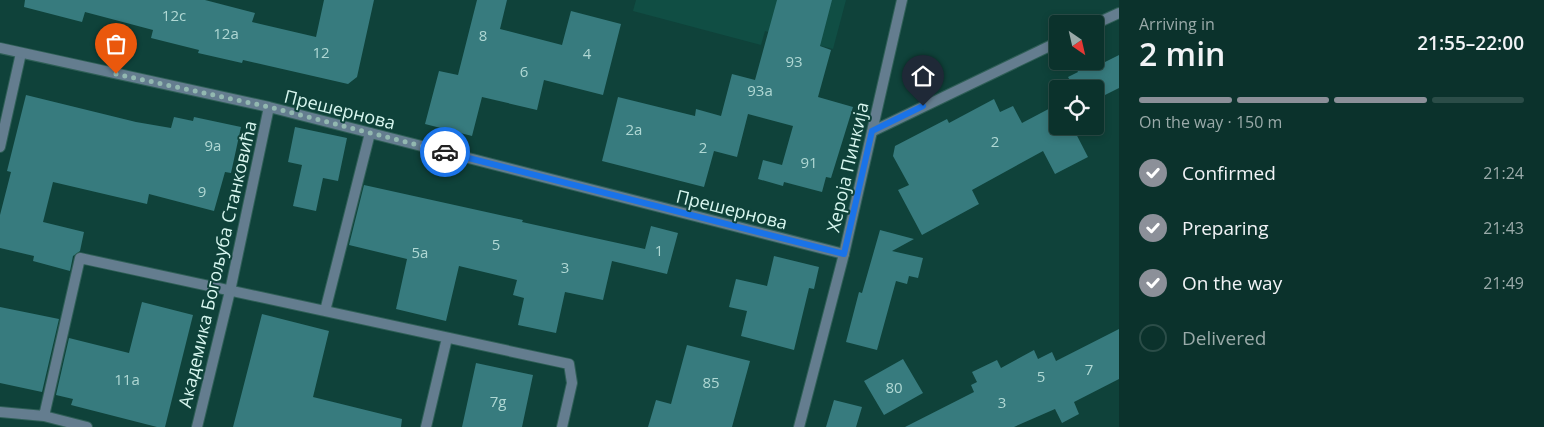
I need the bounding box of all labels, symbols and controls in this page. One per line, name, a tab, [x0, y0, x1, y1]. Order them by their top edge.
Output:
house number: 12c	[162, 5, 186, 25]
text: Arriving in	[1139, 13, 1215, 35]
north arrow	[1049, 15, 1104, 70]
map controls	[1049, 15, 1104, 135]
pin	[95, 23, 137, 74]
house number: 12a	[213, 23, 239, 43]
house number: 8	[479, 25, 487, 45]
icon: bag	[102, 30, 130, 58]
text: 21:55–22:00	[1417, 30, 1524, 56]
text: 2 min	[1139, 32, 1225, 75]
house number: 12	[312, 42, 330, 62]
house number: 4	[583, 43, 592, 63]
house number: 93	[785, 51, 803, 71]
pin	[902, 55, 944, 106]
house number: 6	[520, 61, 528, 81]
icon: home	[909, 62, 937, 90]
house number: 93a	[747, 80, 773, 100]
button: locate	[1049, 80, 1104, 135]
street label: Прешернова	[282, 84, 398, 134]
street label: Хероја Пинкија	[820, 100, 874, 234]
text: On the way · 150 m	[1139, 111, 1282, 133]
street label: Академика Богољуба Станковића	[172, 118, 262, 410]
house number: 2a	[626, 119, 642, 139]
courier	[420, 127, 470, 177]
house number: 2	[991, 131, 999, 151]
house number: 9a	[205, 135, 221, 155]
house number: 2	[699, 137, 707, 157]
icon: car	[431, 138, 459, 166]
house number: 91	[800, 152, 818, 172]
icon: check	[1139, 159, 1167, 187]
text: Confirmed	[1182, 160, 1276, 186]
text: 21:24	[1483, 162, 1524, 184]
house number: 9	[198, 181, 206, 201]
street label: Прешернова	[674, 184, 790, 234]
icon: check	[1139, 214, 1167, 242]
text: Preparing	[1182, 215, 1269, 241]
text: 21:43	[1483, 217, 1524, 239]
house number: 5	[492, 234, 500, 254]
house number: 1	[655, 240, 663, 260]
house number: 5a	[412, 242, 428, 262]
house number: 3	[561, 257, 569, 277]
icon: check	[1139, 269, 1167, 297]
text: On the way	[1182, 270, 1282, 296]
text: 21:49	[1483, 272, 1524, 294]
text: Delivered	[1182, 325, 1266, 351]
house number: 7	[1085, 359, 1093, 379]
house number: 5	[1037, 366, 1045, 386]
house number: 11a	[114, 369, 140, 389]
house number: 85	[702, 372, 720, 392]
house number: 80	[885, 377, 903, 397]
house number: 7g	[490, 391, 506, 411]
house number: 3	[998, 392, 1006, 412]

